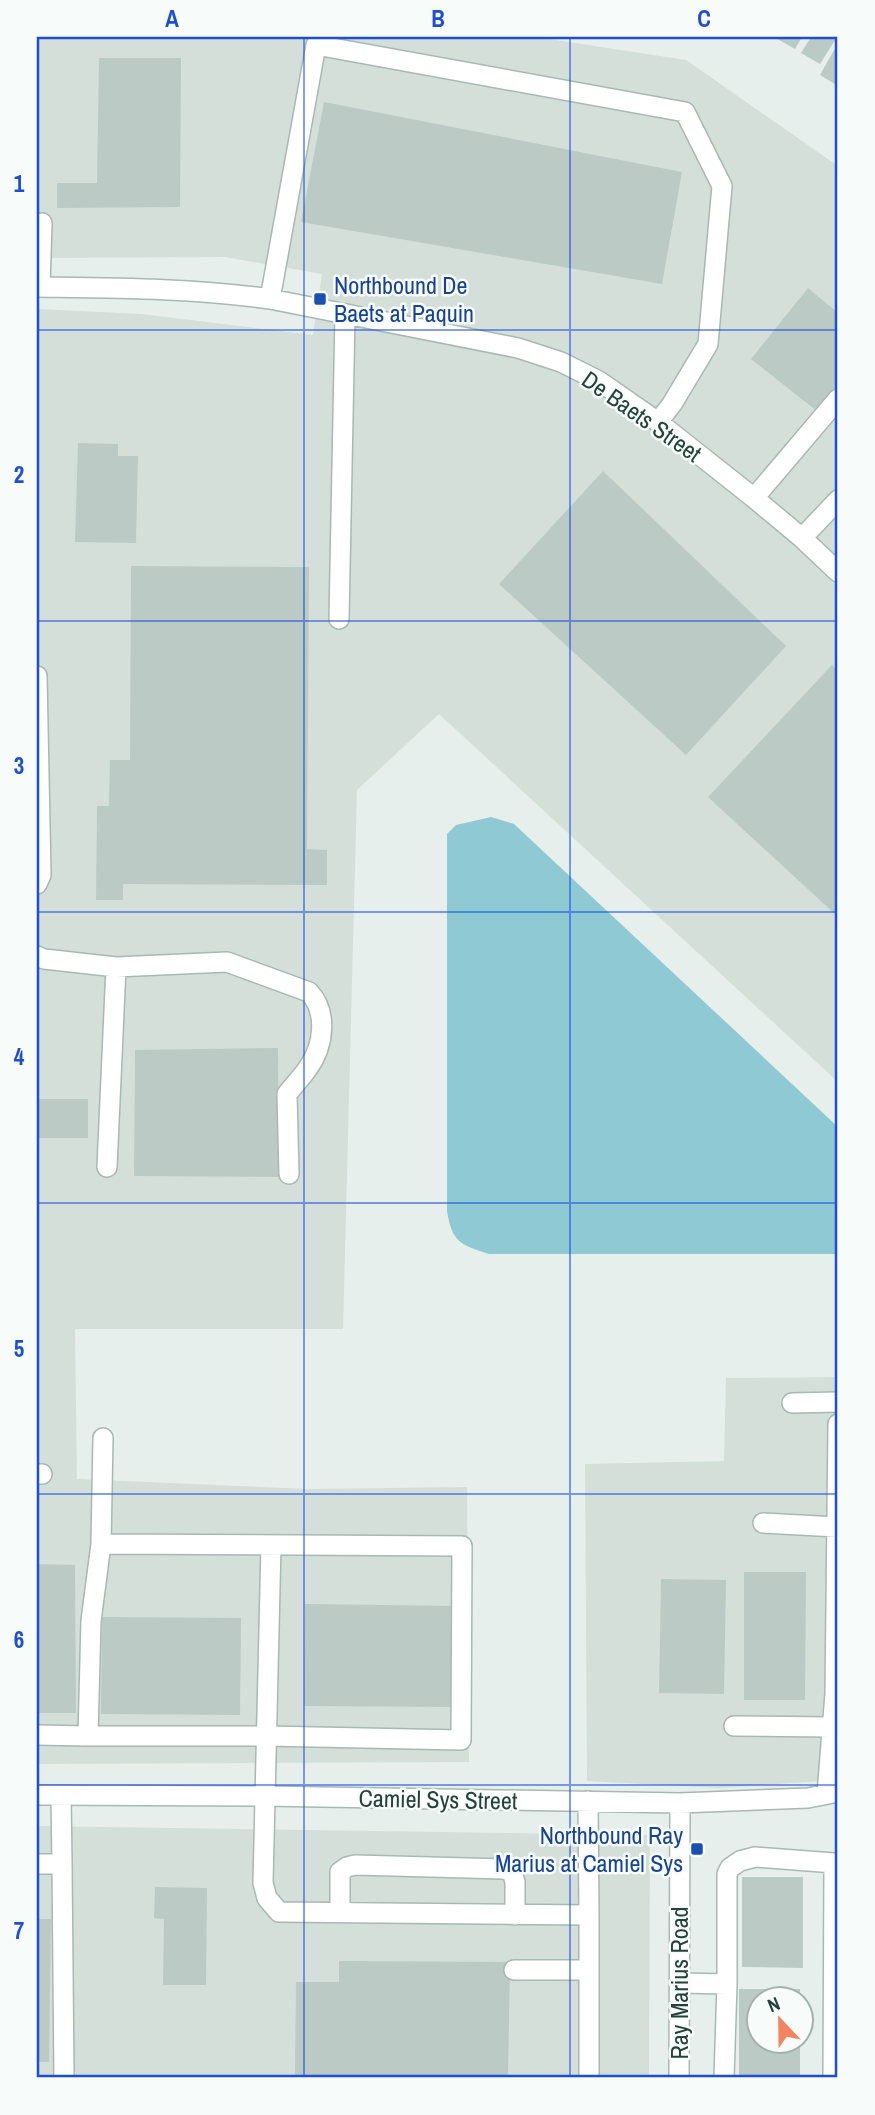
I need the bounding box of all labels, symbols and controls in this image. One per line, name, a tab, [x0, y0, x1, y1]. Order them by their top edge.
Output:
text: A	[165, 3, 179, 34]
text: B	[431, 3, 445, 34]
text: C	[697, 3, 711, 34]
text: 1	[14, 168, 25, 199]
place label: Northbound De Baets at Paquin	[334, 269, 474, 329]
marker: Northbound De Baets at Paquin	[312, 291, 328, 307]
street label: De Baets Street	[576, 363, 709, 469]
text: 2	[14, 459, 24, 490]
text: 3	[14, 750, 24, 781]
text: 4	[14, 1041, 25, 1072]
text: 5	[14, 1333, 24, 1364]
text: 6	[14, 1624, 24, 1655]
street label: Camiel Sys Street	[358, 1782, 518, 1816]
place label: Northbound Ray Marius at Camiel Sys	[495, 1819, 683, 1879]
marker: Northbound Ray Marius at Camiel Sys	[689, 1841, 705, 1857]
street label: Ray Marius Road	[663, 1906, 695, 2060]
text: 7	[14, 1915, 24, 1946]
north arrow	[746, 1986, 816, 2056]
text: N	[764, 1990, 784, 2018]

